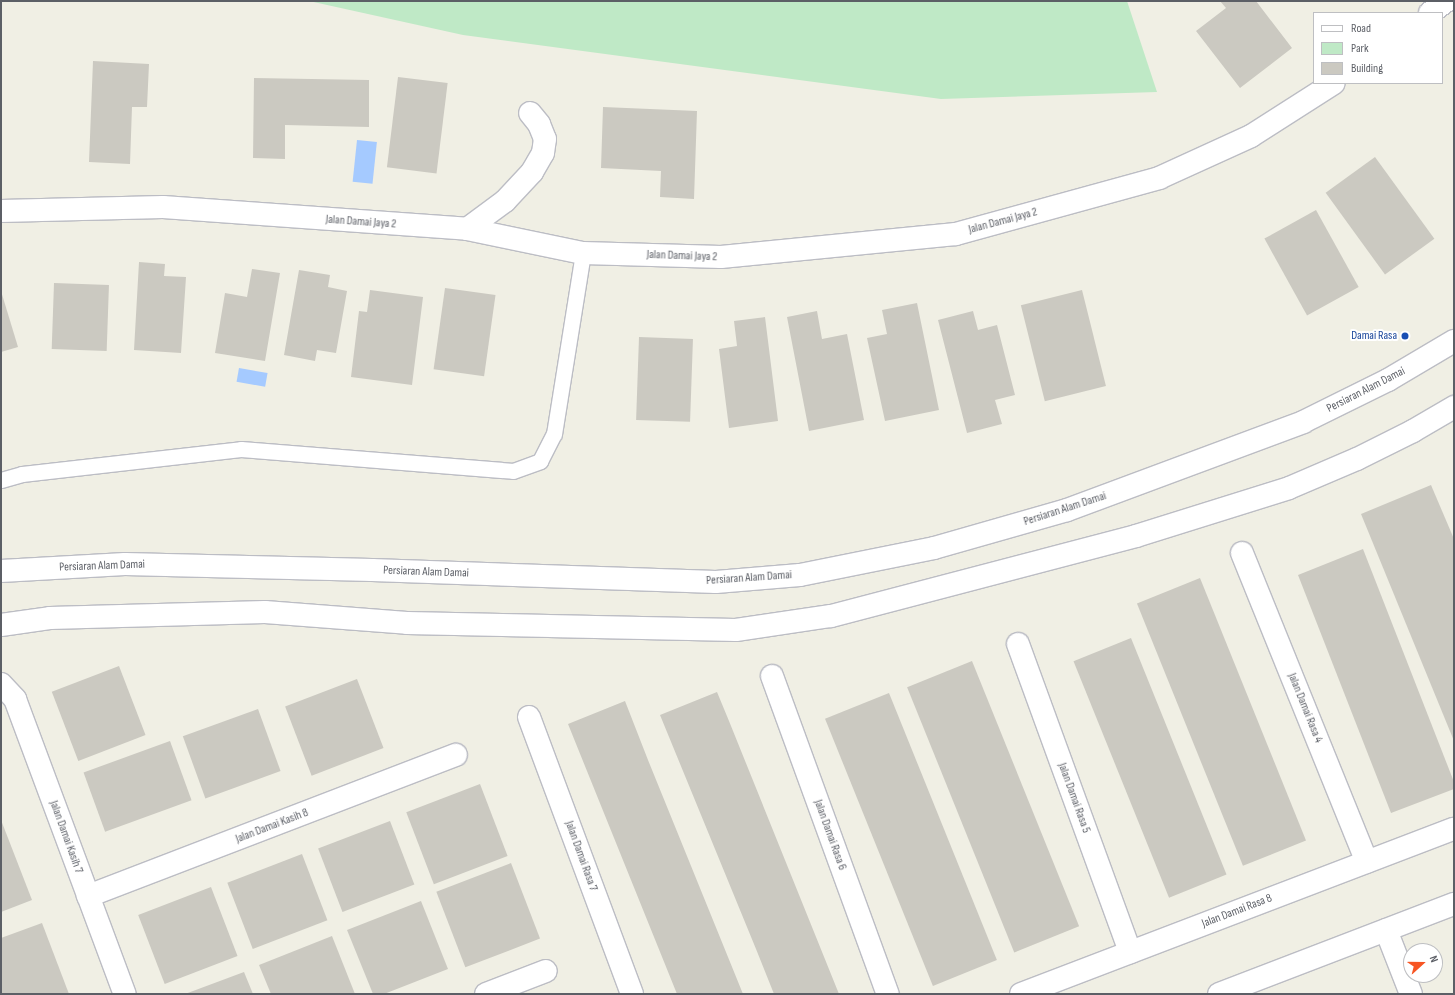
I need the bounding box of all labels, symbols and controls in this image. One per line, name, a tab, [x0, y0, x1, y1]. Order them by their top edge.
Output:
legend	[1313, 12, 1443, 84]
text: Road	[1351, 21, 1371, 36]
text: Park	[1351, 41, 1369, 56]
text: Building	[1351, 61, 1383, 76]
street label: Jalan Damai Jaya 2	[967, 205, 1039, 237]
street label: Jalan Damai Jaya 2	[325, 212, 397, 232]
street label: Jalan Damai Jaya 2	[646, 248, 718, 264]
place label: Damai Rasa	[1351, 329, 1397, 343]
marker: Damai Rasa	[1400, 331, 1410, 341]
street label: Persiaran Alam Damai	[1324, 364, 1408, 416]
street label: Persiaran Alam Damai	[1022, 489, 1108, 529]
street label: Persiaran Alam Damai	[59, 557, 145, 575]
street label: Persiaran Alam Damai	[383, 563, 469, 581]
street label: Persiaran Alam Damai	[706, 568, 792, 588]
street label: Jalan Damai Rasa 4	[1285, 671, 1325, 745]
street label: Jalan Damai Rasa 5	[1055, 761, 1093, 835]
street label: Jalan Damai Rasa 6	[811, 798, 849, 872]
street label: Jalan Damai Kasih 7	[46, 799, 86, 875]
street label: Jalan Damai Kasih 8	[234, 806, 310, 846]
street label: Jalan Damai Rasa 7	[562, 819, 600, 893]
street label: Jalan Damai Rasa 8	[1200, 891, 1274, 931]
north arrow	[1403, 943, 1443, 983]
text: N	[1427, 954, 1441, 964]

